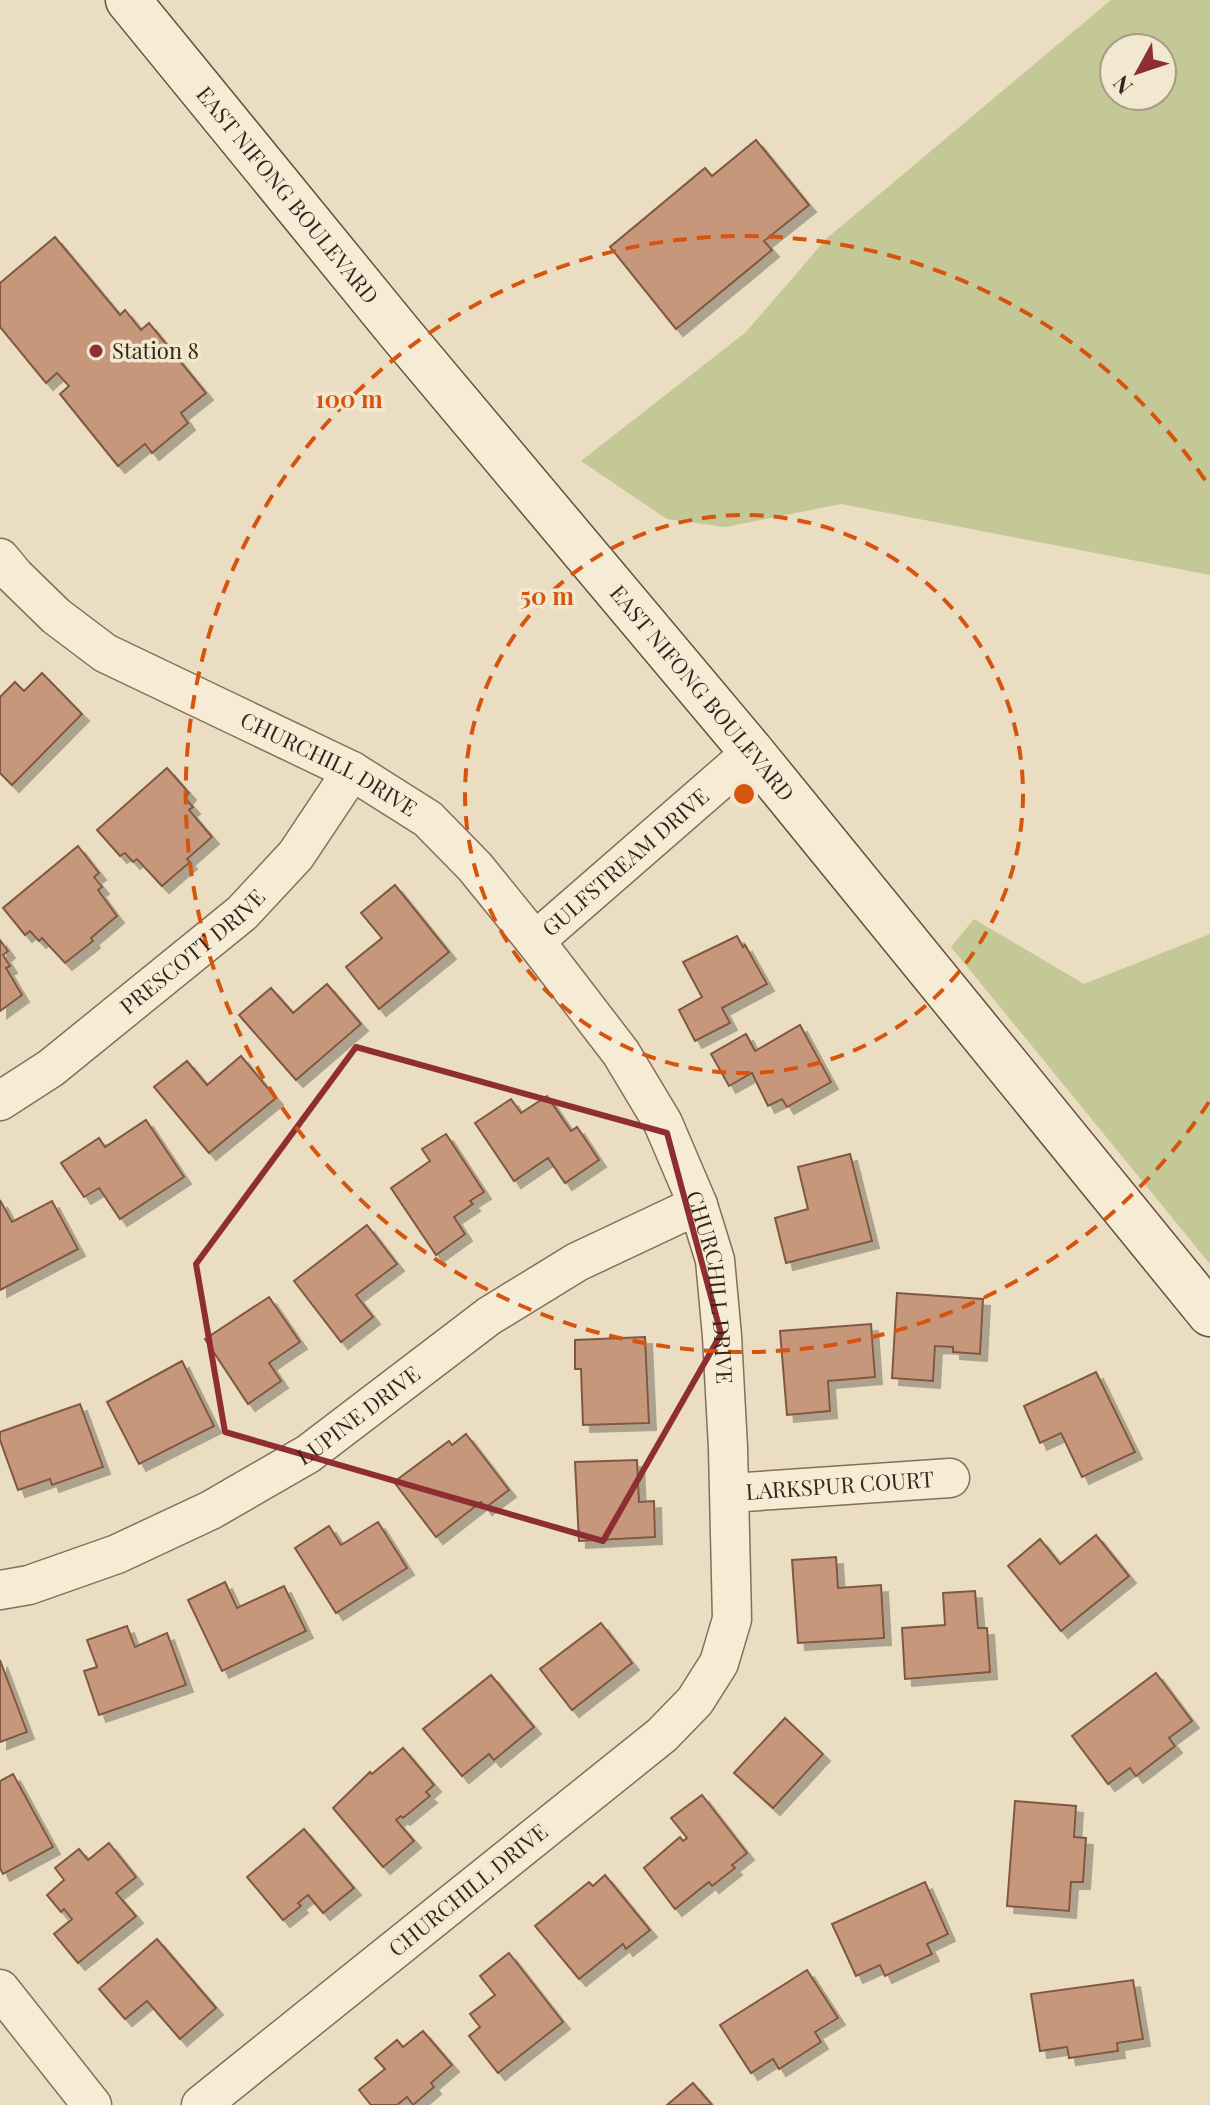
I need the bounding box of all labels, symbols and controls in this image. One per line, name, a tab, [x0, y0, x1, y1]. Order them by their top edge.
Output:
north arrow	[1098, 32, 1178, 112]
text: N	[1105, 70, 1139, 101]
street label: EAST NIFONG BOULEVARD	[190, 79, 386, 310]
place label: Station 8	[112, 335, 199, 365]
marker: Station 8	[87, 342, 105, 360]
text: 100 m	[315, 382, 383, 414]
street label: EAST NIFONG BOULEVARD	[604, 578, 802, 807]
text: 50 m	[520, 579, 574, 611]
street label: CHURCHILL DRIVE	[236, 704, 423, 823]
centre of rings	[730, 780, 758, 808]
street label: GULFSTREAM DRIVE	[535, 781, 715, 942]
street label: PRESCOTT DRIVE	[113, 882, 271, 1020]
street label: CHURCHILL DRIVE	[679, 1185, 741, 1385]
street label: LUPINE DRIVE	[291, 1358, 426, 1471]
street label: LARKSPUR COURT	[745, 1463, 935, 1506]
street label: CHURCHILL DRIVE	[382, 1816, 553, 1963]

